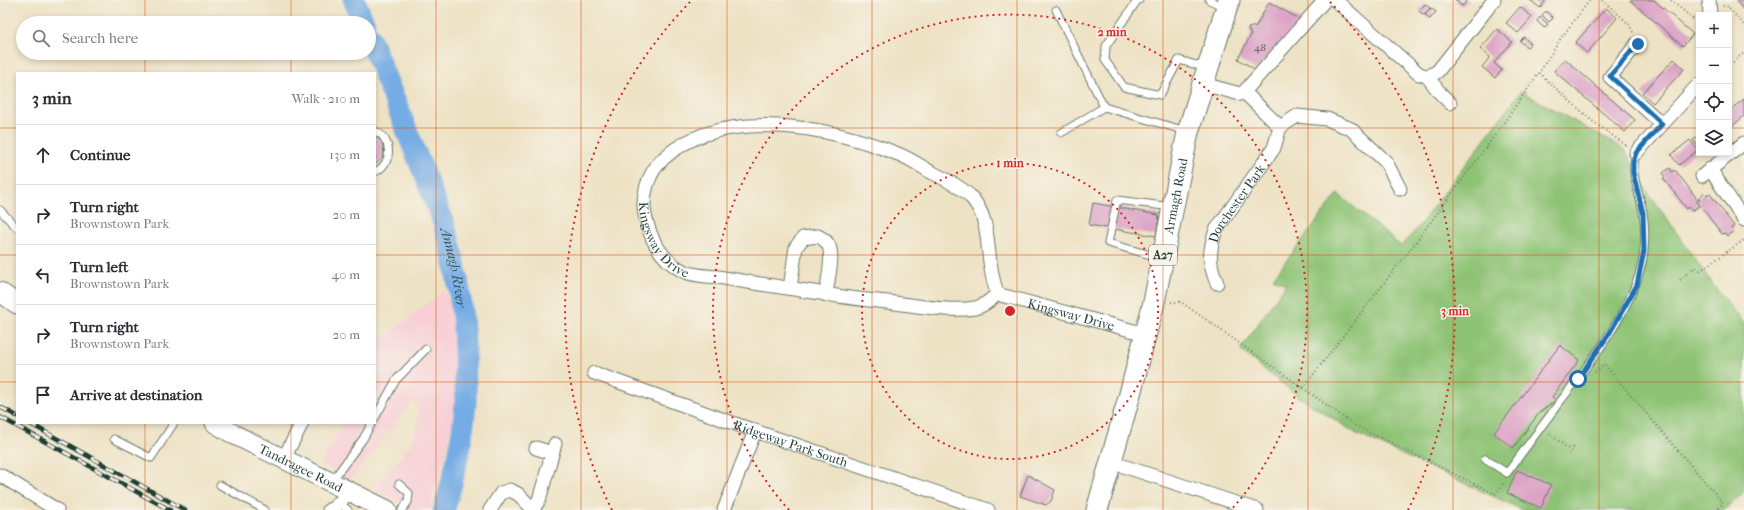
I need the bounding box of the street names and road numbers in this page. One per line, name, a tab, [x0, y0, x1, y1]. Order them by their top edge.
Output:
street label: Armagh Road	[1161, 156, 1191, 236]
street label: Dorchester Park	[1206, 161, 1268, 244]
street label: Kingsway Drive	[636, 201, 692, 281]
road number: A27	[1149, 245, 1177, 265]
street label: Kingsway Drive	[1026, 296, 1117, 334]
street label: Ridgeway Park South	[732, 417, 850, 470]
street label: Tandragee Road	[257, 441, 346, 495]

